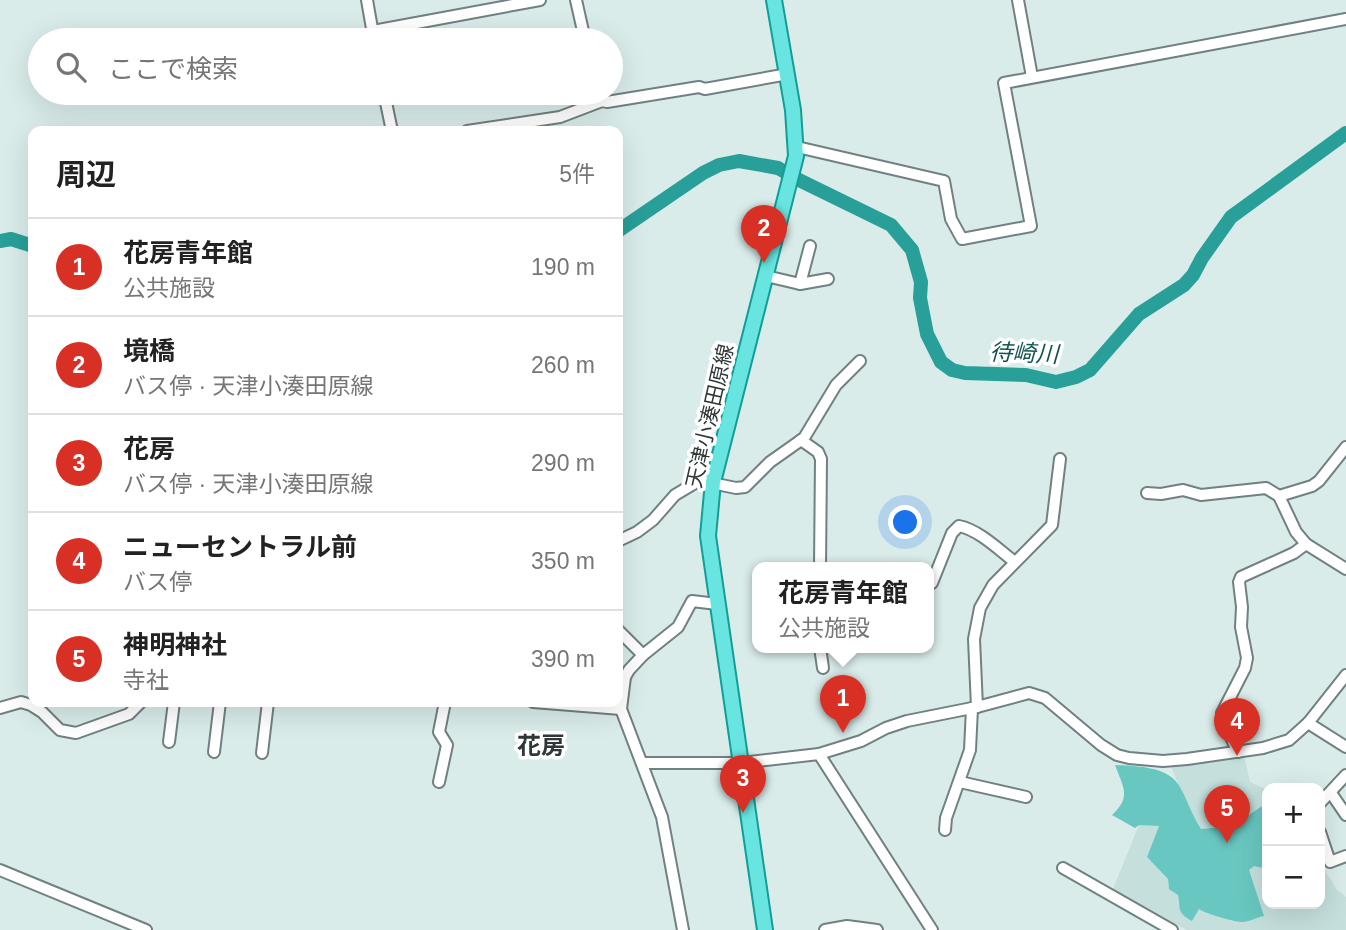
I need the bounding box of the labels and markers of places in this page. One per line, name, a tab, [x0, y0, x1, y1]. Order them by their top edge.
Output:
pin: 2	[741, 205, 787, 263]
pin: 1	[820, 675, 866, 733]
pin: 4	[1214, 698, 1260, 756]
pin: 3	[720, 755, 766, 813]
pin: 5	[1204, 785, 1250, 843]

